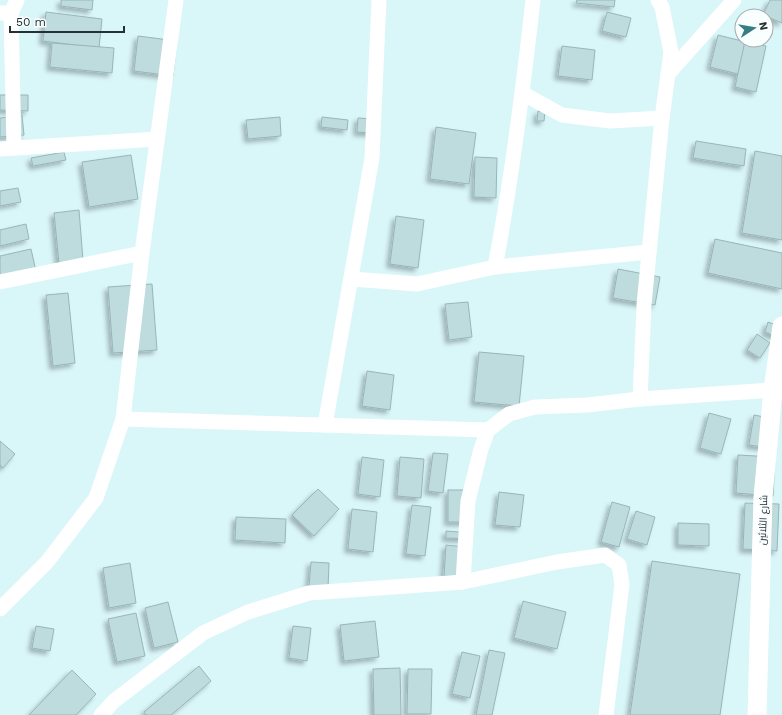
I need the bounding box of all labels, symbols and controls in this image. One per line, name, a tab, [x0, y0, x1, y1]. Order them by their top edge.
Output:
scale bar	[10, 8, 124, 34]
north arrow	[734, 8, 774, 48]
text: 50 m	[16, 15, 46, 29]
text: N	[756, 21, 770, 31]
street label: شارع الثلاثين	[757, 495, 770, 545]

